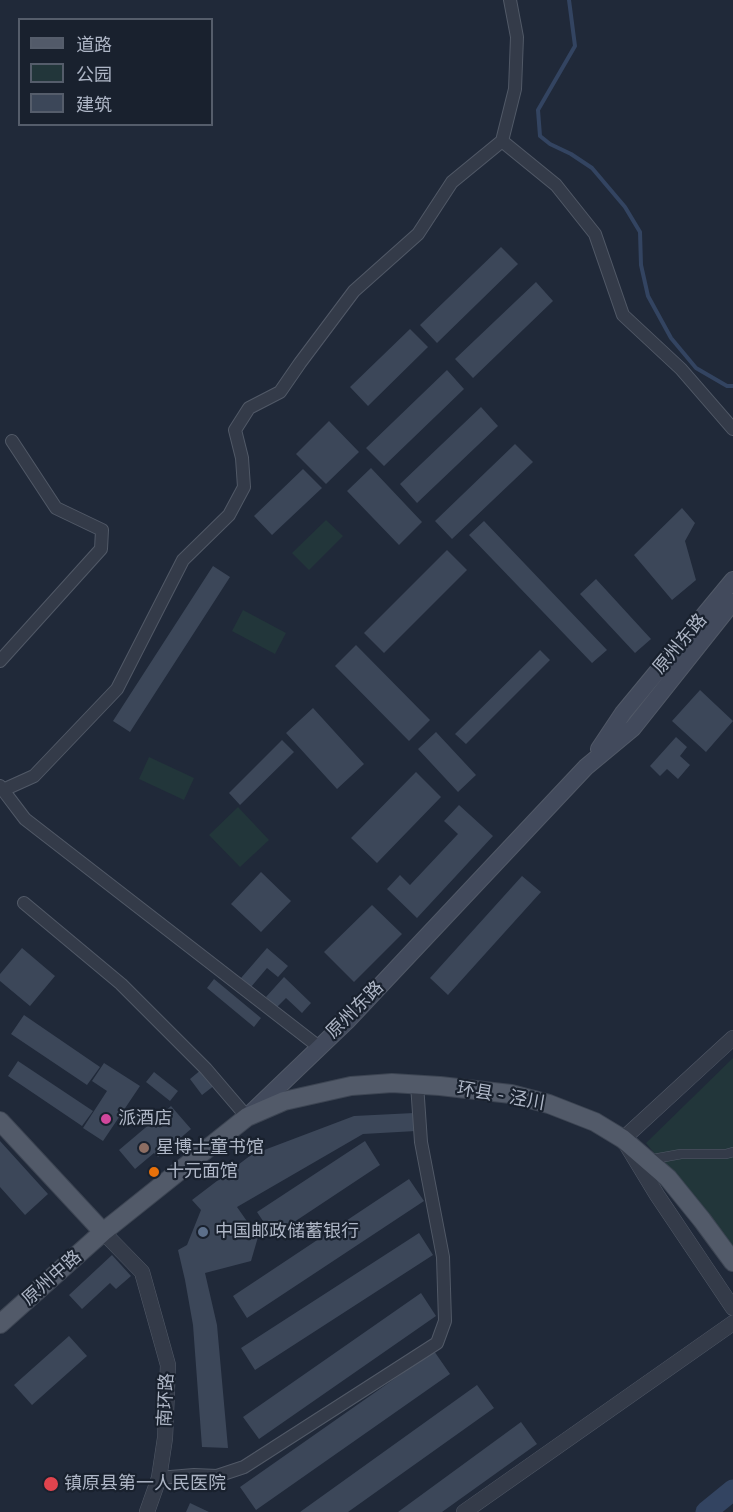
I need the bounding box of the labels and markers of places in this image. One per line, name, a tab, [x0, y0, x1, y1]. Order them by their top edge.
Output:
place label: 派酒店	[118, 1108, 172, 1130]
marker: 派酒店	[99, 1112, 113, 1126]
place label: 星博士童书馆	[156, 1137, 264, 1159]
marker: 星博士童书馆	[137, 1141, 151, 1155]
place label: 十元面馆	[166, 1161, 238, 1183]
marker: 十元面馆	[147, 1165, 161, 1179]
place label: 中国邮政储蓄银行	[215, 1221, 359, 1243]
marker: 中国邮政储蓄银行	[196, 1225, 210, 1239]
place label: 镇原县第一人民医院	[64, 1473, 226, 1495]
marker: 镇原县第一人民医院	[42, 1475, 60, 1493]

